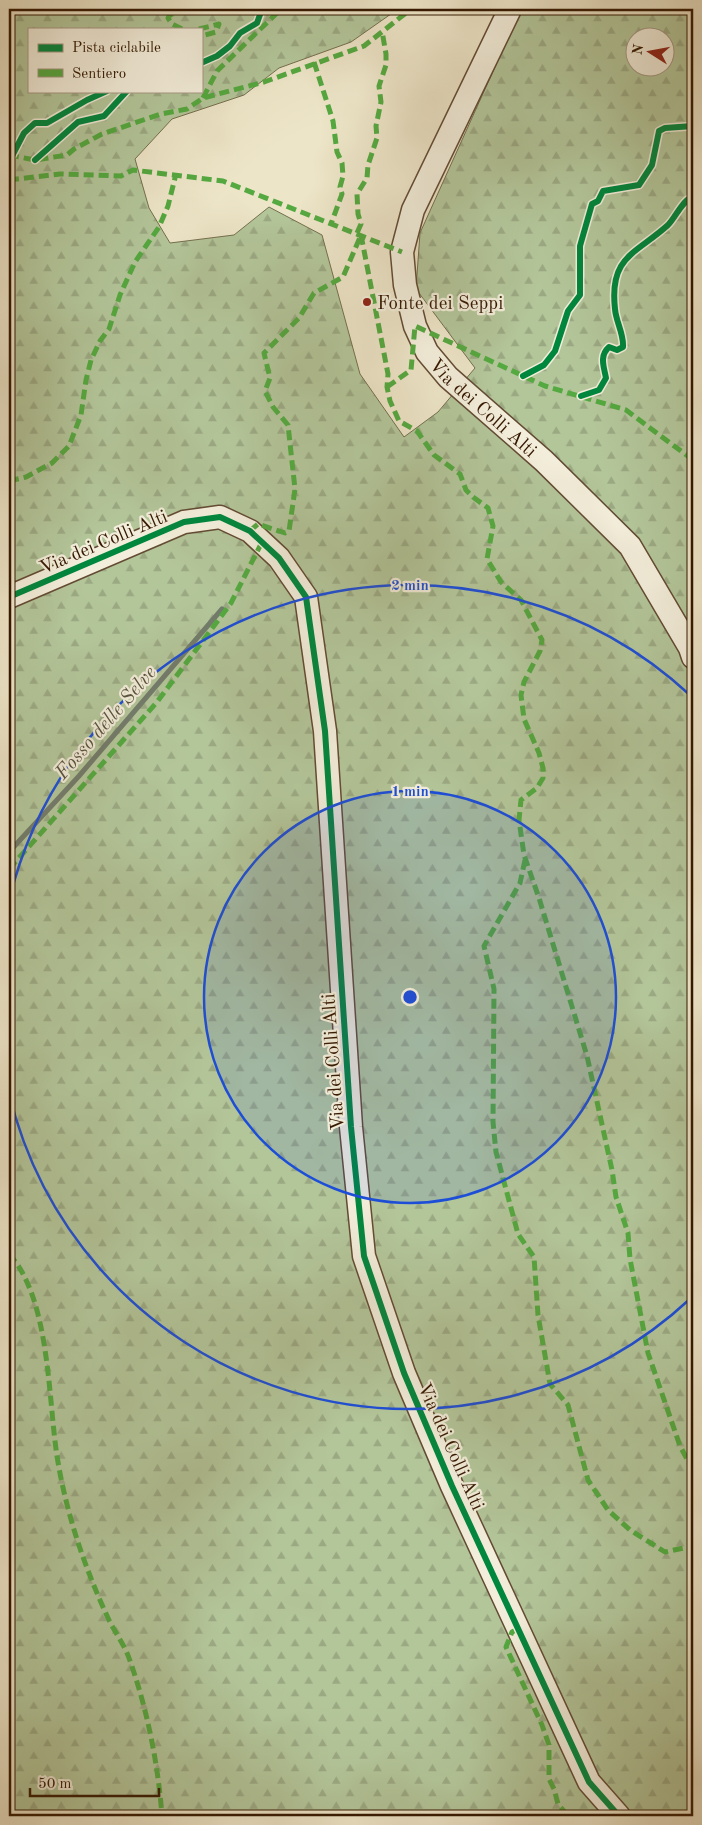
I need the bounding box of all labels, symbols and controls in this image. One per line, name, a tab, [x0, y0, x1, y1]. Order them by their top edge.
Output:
legend	[28, 28, 202, 92]
north arrow	[624, 28, 674, 78]
text: Pista ciclabile	[72, 41, 161, 56]
text: N	[630, 43, 646, 56]
text: Sentiero	[72, 67, 126, 82]
place label: Fonte dei Seppi	[377, 295, 503, 314]
marker: Fonte dei Seppi	[361, 296, 373, 308]
street label: Via dei Colli Alti	[425, 356, 539, 462]
street label: Via dei Colli Alti	[37, 508, 171, 579]
text: 2 min	[391, 579, 429, 594]
water label: Fosso delle Selve	[51, 663, 161, 784]
text: 1 min	[391, 785, 429, 800]
centre of rings	[401, 988, 419, 1006]
street label: Via dei Colli Alti	[320, 993, 349, 1131]
street label: Via dei Colli Alti	[413, 1381, 486, 1513]
scale bar	[30, 1765, 159, 1797]
text: 50 m	[38, 1777, 72, 1792]

